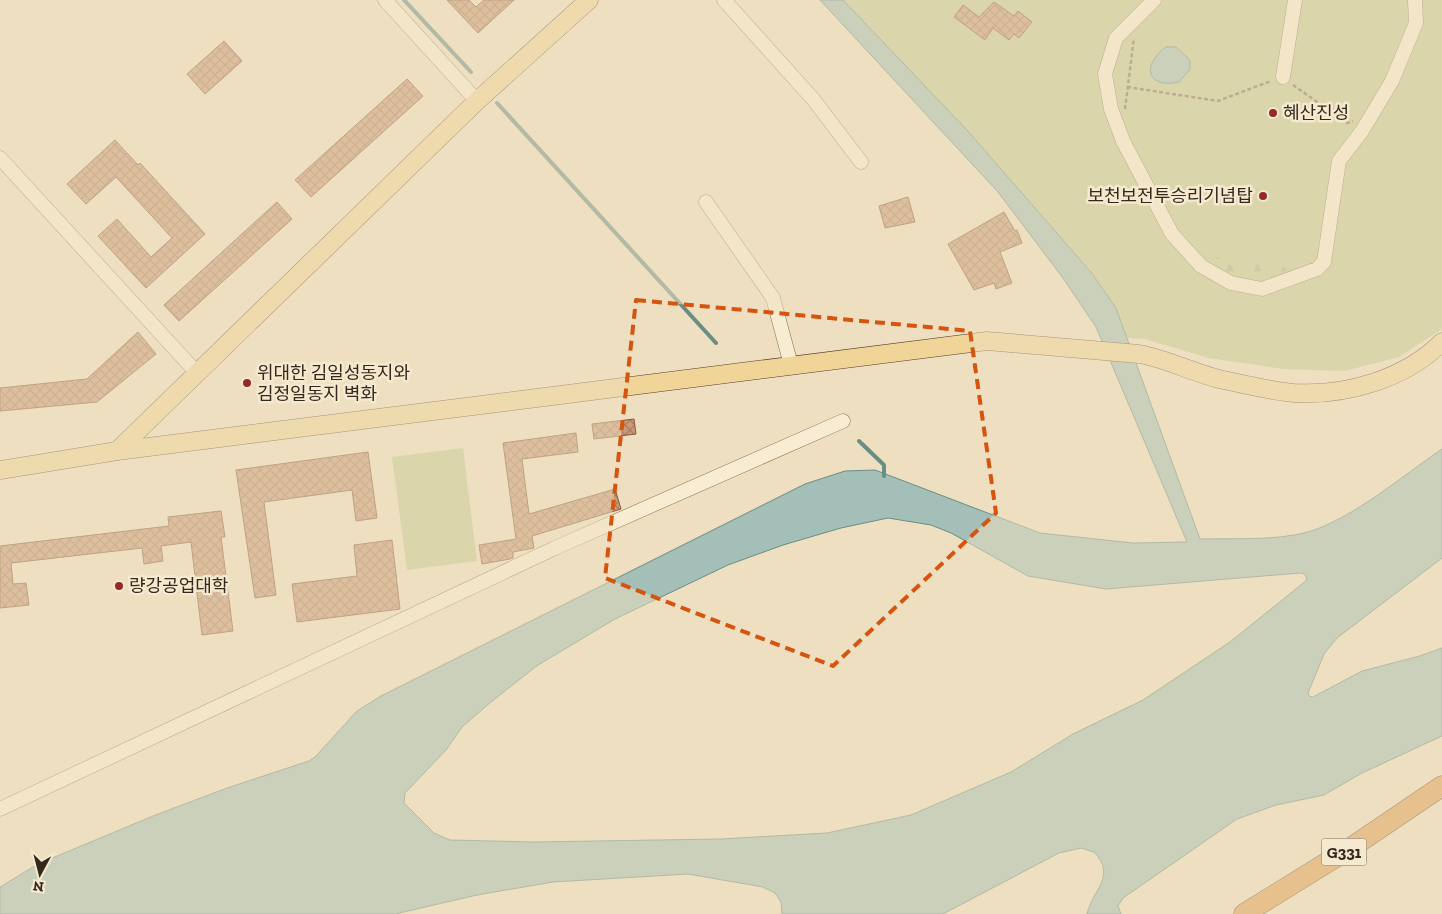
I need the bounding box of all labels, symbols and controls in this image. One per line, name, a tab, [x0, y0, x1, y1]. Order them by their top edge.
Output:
place label: 혜산진성	[1283, 102, 1349, 124]
marker: 혜산진성	[1267, 107, 1279, 119]
place label: 보천보전투승리기념탑	[1087, 185, 1253, 207]
marker: 보천보전투승리기념탑	[1257, 190, 1269, 202]
place label: 위대한 김일성동지와 김정일동지 벽화	[257, 362, 410, 405]
marker: 위대한 김일성동지와 김정일동지 벽화	[241, 377, 253, 389]
place label: 량강공업대학	[129, 575, 228, 597]
marker: 량강공업대학	[113, 580, 125, 592]
road number: G331	[1322, 839, 1366, 866]
north arrow	[15, 849, 65, 899]
text: N	[32, 877, 45, 895]

